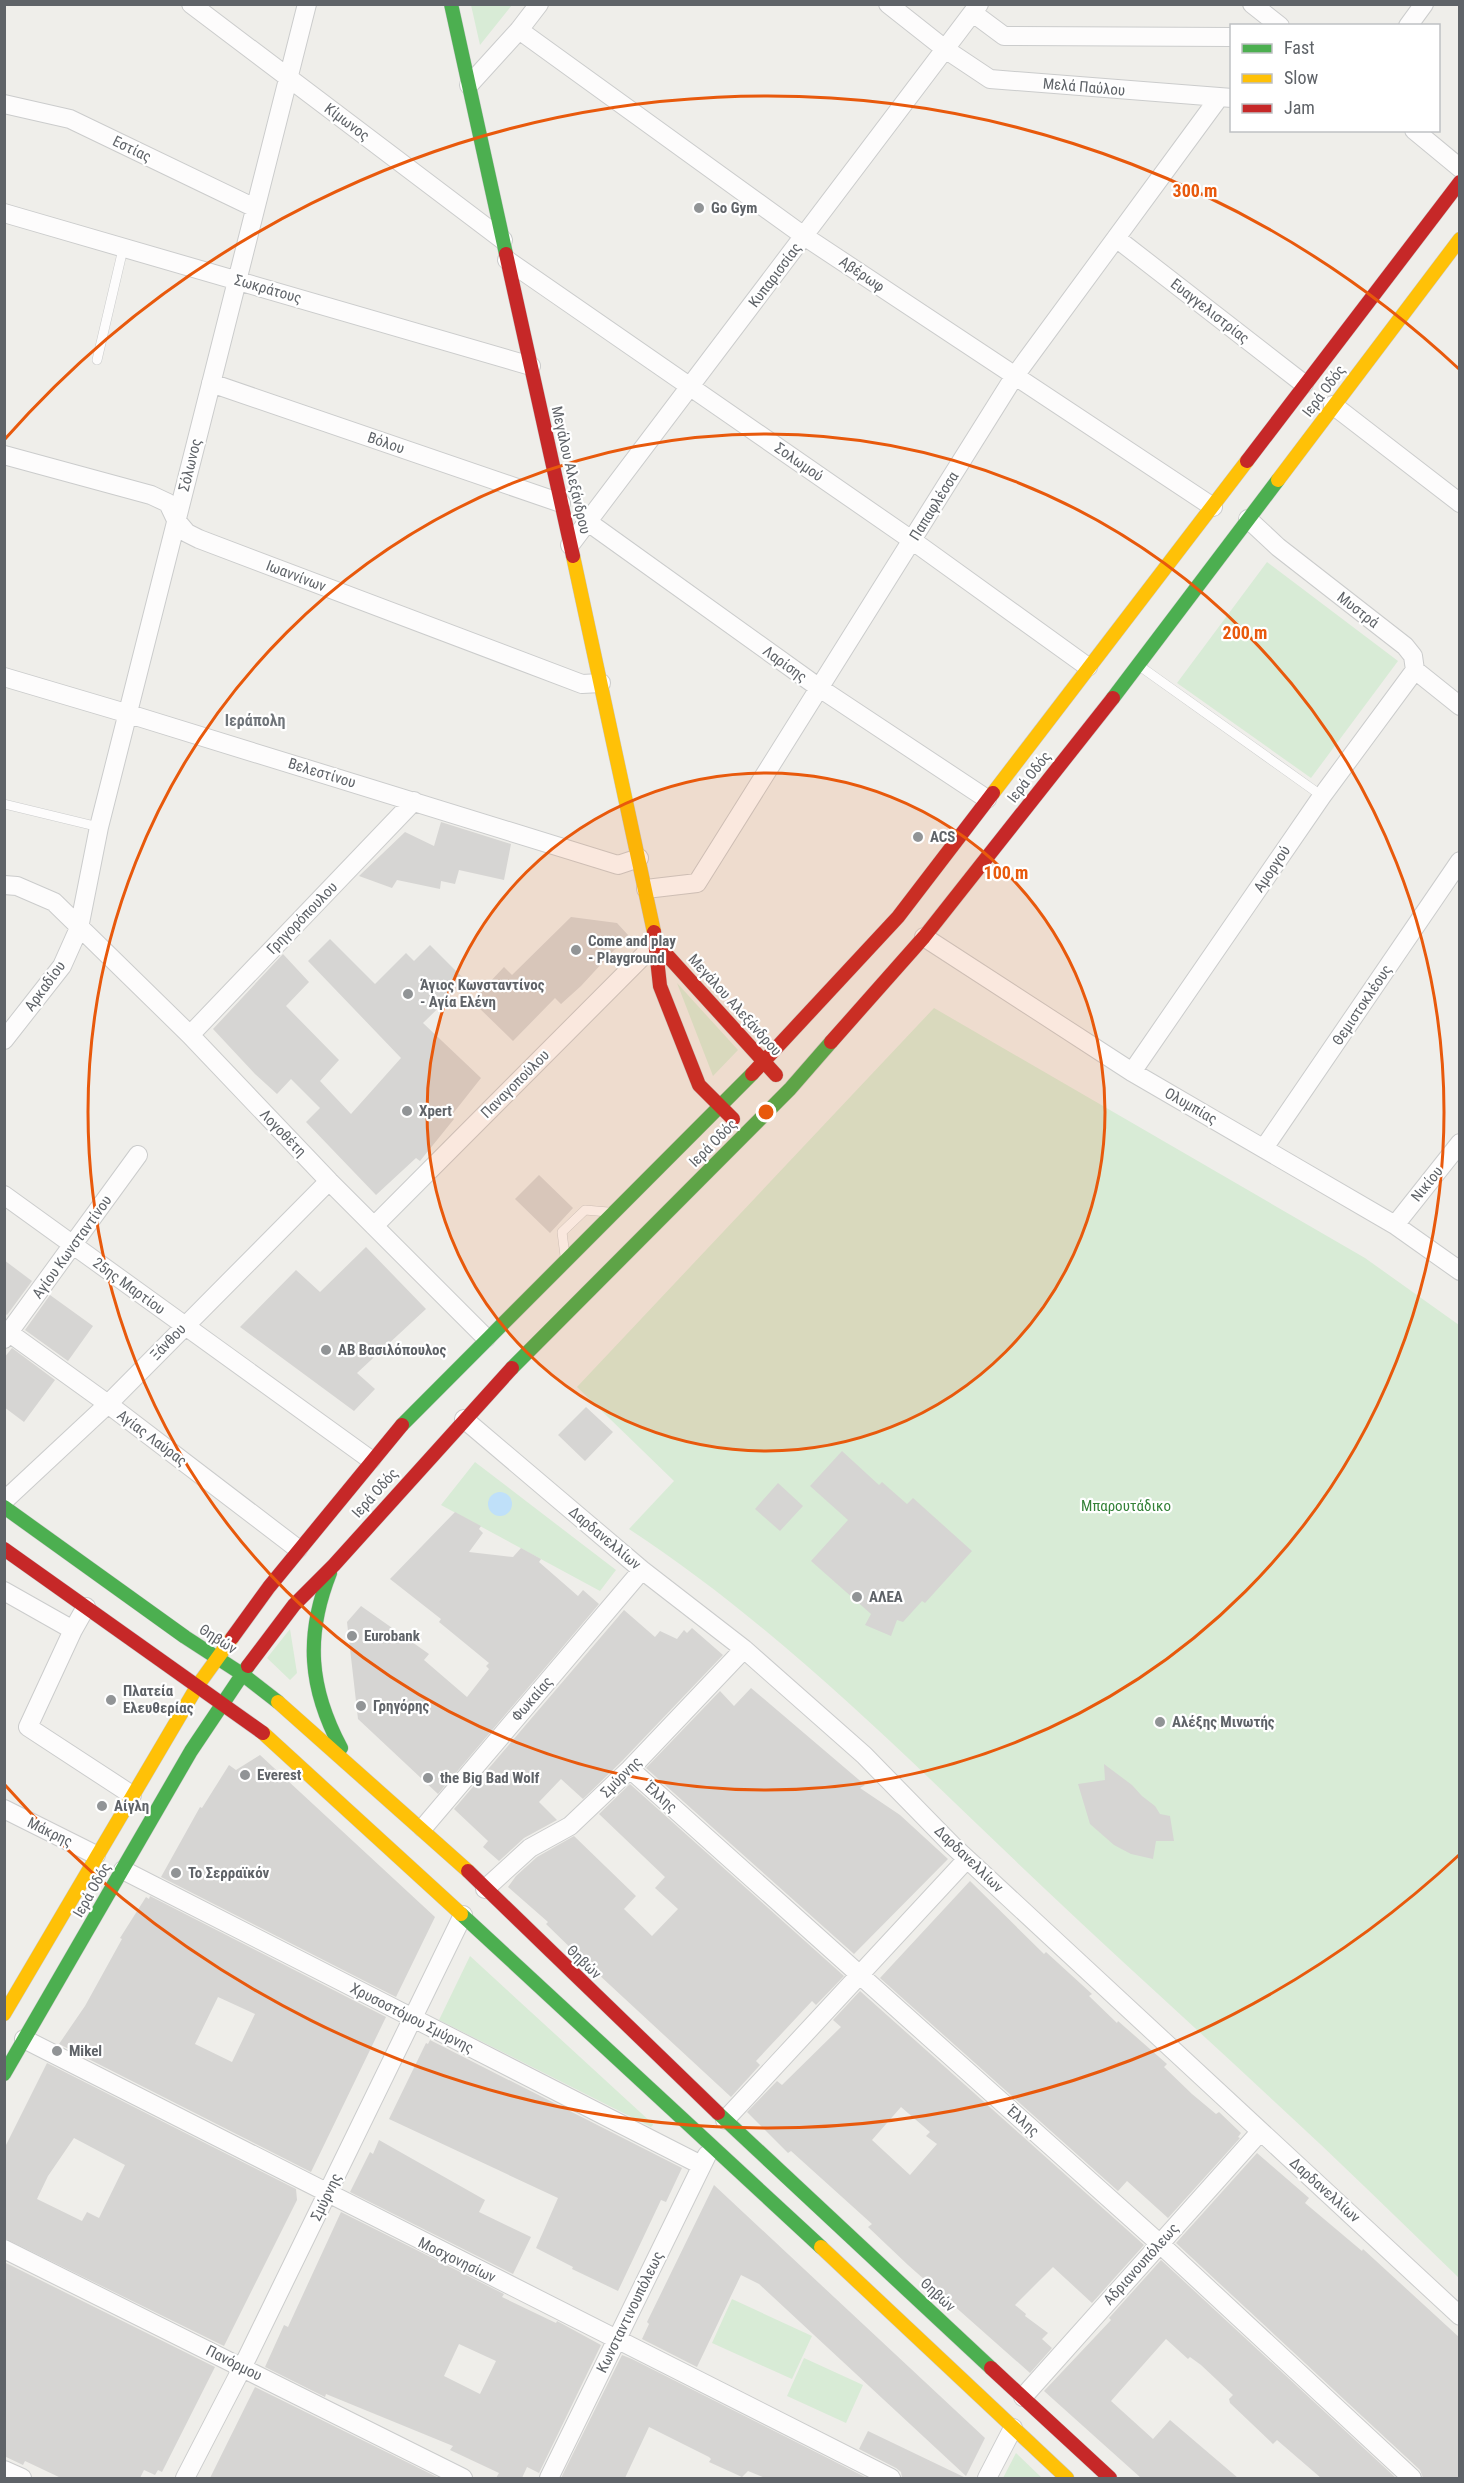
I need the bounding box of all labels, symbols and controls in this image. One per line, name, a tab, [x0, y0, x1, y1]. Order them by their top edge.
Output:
legend	[1230, 24, 1440, 132]
text: Fast	[1284, 37, 1315, 58]
text: Slow	[1284, 67, 1319, 88]
street label: Μελά Παύλου	[1042, 74, 1126, 100]
text: Jam	[1284, 97, 1315, 118]
street label: Κίμωνος	[321, 99, 373, 145]
street label: Εστίας	[110, 132, 154, 166]
text: 300 m	[1173, 180, 1217, 201]
place label: Go Gym	[711, 199, 757, 217]
marker: Go Gym	[692, 201, 706, 215]
street label: Κυπαρισσίας	[745, 239, 805, 311]
street label: Αβέρωφ	[836, 252, 888, 296]
street label: Σωκράτους	[232, 271, 304, 307]
street label: Ευαγγελιστρίας	[1167, 275, 1253, 347]
street label: Ιερά Οδός	[1299, 362, 1349, 420]
street label: Μεγάλου Αλεξάνδρου	[548, 404, 594, 536]
street label: Βόλου	[365, 428, 407, 458]
street label: Σόλωνος	[175, 437, 205, 493]
street label: Σολωμού	[771, 439, 827, 485]
street label: Παπαφλέσσα	[906, 468, 963, 544]
street label: Ιωαννίνων	[264, 556, 329, 596]
street label: Μυστρά	[1334, 588, 1383, 632]
text: 200 m	[1223, 622, 1267, 643]
street label: Λαρίσης	[759, 642, 811, 686]
district label: Ιεράπολη	[225, 711, 285, 730]
street label: Ιερά Οδός	[1003, 748, 1055, 806]
street label: Βελεστίνου	[286, 754, 358, 792]
place label: ACS	[930, 828, 955, 846]
marker: ACS	[911, 830, 925, 844]
street label: Αμοργού	[1250, 842, 1294, 896]
text: 100 m	[984, 862, 1028, 883]
street label: Γρηγορόπουλου	[263, 878, 341, 958]
place label: Come and play - Playground	[588, 932, 676, 967]
marker: Come and play - Playground	[569, 943, 583, 957]
street label: Μεγάλου Αλεξάνδρου	[685, 950, 785, 1060]
street label: Αρκαδίου	[21, 957, 69, 1015]
street label: Θεμιστοκλέους	[1328, 961, 1396, 1049]
place label: Άγιος Κωνσταντίνος - Αγία Ελένη	[420, 976, 545, 1011]
marker: Άγιος Κωνσταντίνος - Αγία Ελένη	[401, 987, 415, 1001]
street label: Παναγοπούλου	[477, 1046, 553, 1122]
street label: Ολυμπίας	[1162, 1084, 1220, 1128]
place label: Xpert	[419, 1102, 452, 1120]
centre of rings	[756, 1102, 776, 1122]
marker: Xpert	[400, 1104, 414, 1118]
street label: Λογοθέτη	[256, 1106, 310, 1160]
street label: Ιερά Οδός	[685, 1115, 741, 1171]
street label: Νικίου	[1407, 1163, 1447, 1205]
street label: Αγίου Κωνσταντίνου	[28, 1192, 116, 1302]
street label: 25ης Μαρτίου	[89, 1254, 169, 1318]
street label: Ξάνθου	[146, 1320, 190, 1364]
place label: ΑΒ Βασιλόπουλος	[338, 1341, 447, 1359]
marker: ΑΒ Βασιλόπουλος	[319, 1343, 333, 1357]
street label: Αγίας Λαύρας	[114, 1406, 190, 1470]
street label: Ιερά Οδός	[348, 1465, 402, 1521]
park label: Μπαρουτάδικο	[1081, 1497, 1171, 1515]
street label: Δαρδανελλίων	[565, 1503, 645, 1574]
place label: ΑΛΕΑ	[869, 1588, 903, 1606]
marker: ΑΛΕΑ	[850, 1590, 864, 1604]
street label: Θηβών	[196, 1620, 241, 1658]
place label: Eurobank	[364, 1627, 421, 1645]
marker: Eurobank	[345, 1629, 359, 1643]
street label: Φωκαίας	[508, 1673, 556, 1725]
place label: Πλατεία Ελευθερίας	[123, 1682, 194, 1717]
marker: Πλατεία Ελευθερίας	[104, 1693, 118, 1707]
place label: Γρηγόρης	[373, 1697, 429, 1715]
marker: Γρηγόρης	[354, 1699, 368, 1713]
place label: Αλέξης Μινωτής	[1172, 1713, 1275, 1731]
marker: Αλέξης Μινωτής	[1153, 1715, 1167, 1729]
street label: Σμύρνης	[597, 1753, 645, 1801]
place label: Everest	[257, 1766, 302, 1784]
marker: Everest	[238, 1768, 252, 1782]
place label: the Big Bad Wolf	[440, 1769, 539, 1787]
marker: the Big Bad Wolf	[421, 1771, 435, 1785]
street label: Έλλης	[640, 1777, 681, 1816]
place label: Αίγλη	[114, 1797, 149, 1815]
marker: Αίγλη	[95, 1799, 109, 1813]
street label: Μάκρης	[24, 1813, 76, 1851]
street label: Δαρδανελλίων	[931, 1822, 1008, 1897]
street label: Ιερά Οδός	[69, 1859, 115, 1921]
place label: Το Σερραϊκόν	[188, 1864, 270, 1882]
marker: Το Σερραϊκόν	[169, 1866, 183, 1880]
street label: Θηβών	[563, 1941, 605, 1983]
street label: Χρυσοστόμου Σμύρνης	[347, 1979, 477, 2057]
place label: Mikel	[69, 2042, 102, 2060]
marker: Mikel	[50, 2044, 64, 2058]
street label: Έλλης	[1002, 2101, 1043, 2140]
street label: Δαρδανελλίων	[1286, 2154, 1364, 2227]
street label: Σμύρνης	[307, 2170, 345, 2224]
street label: Αδριανουπόλεως	[1100, 2219, 1182, 2309]
street label: Μοσχονησίων	[415, 2233, 499, 2287]
street label: Κωνσταντινουπόλεως	[593, 2248, 667, 2376]
street label: Θηβών	[917, 2274, 960, 2316]
street label: Πανόρμου	[203, 2341, 265, 2385]

